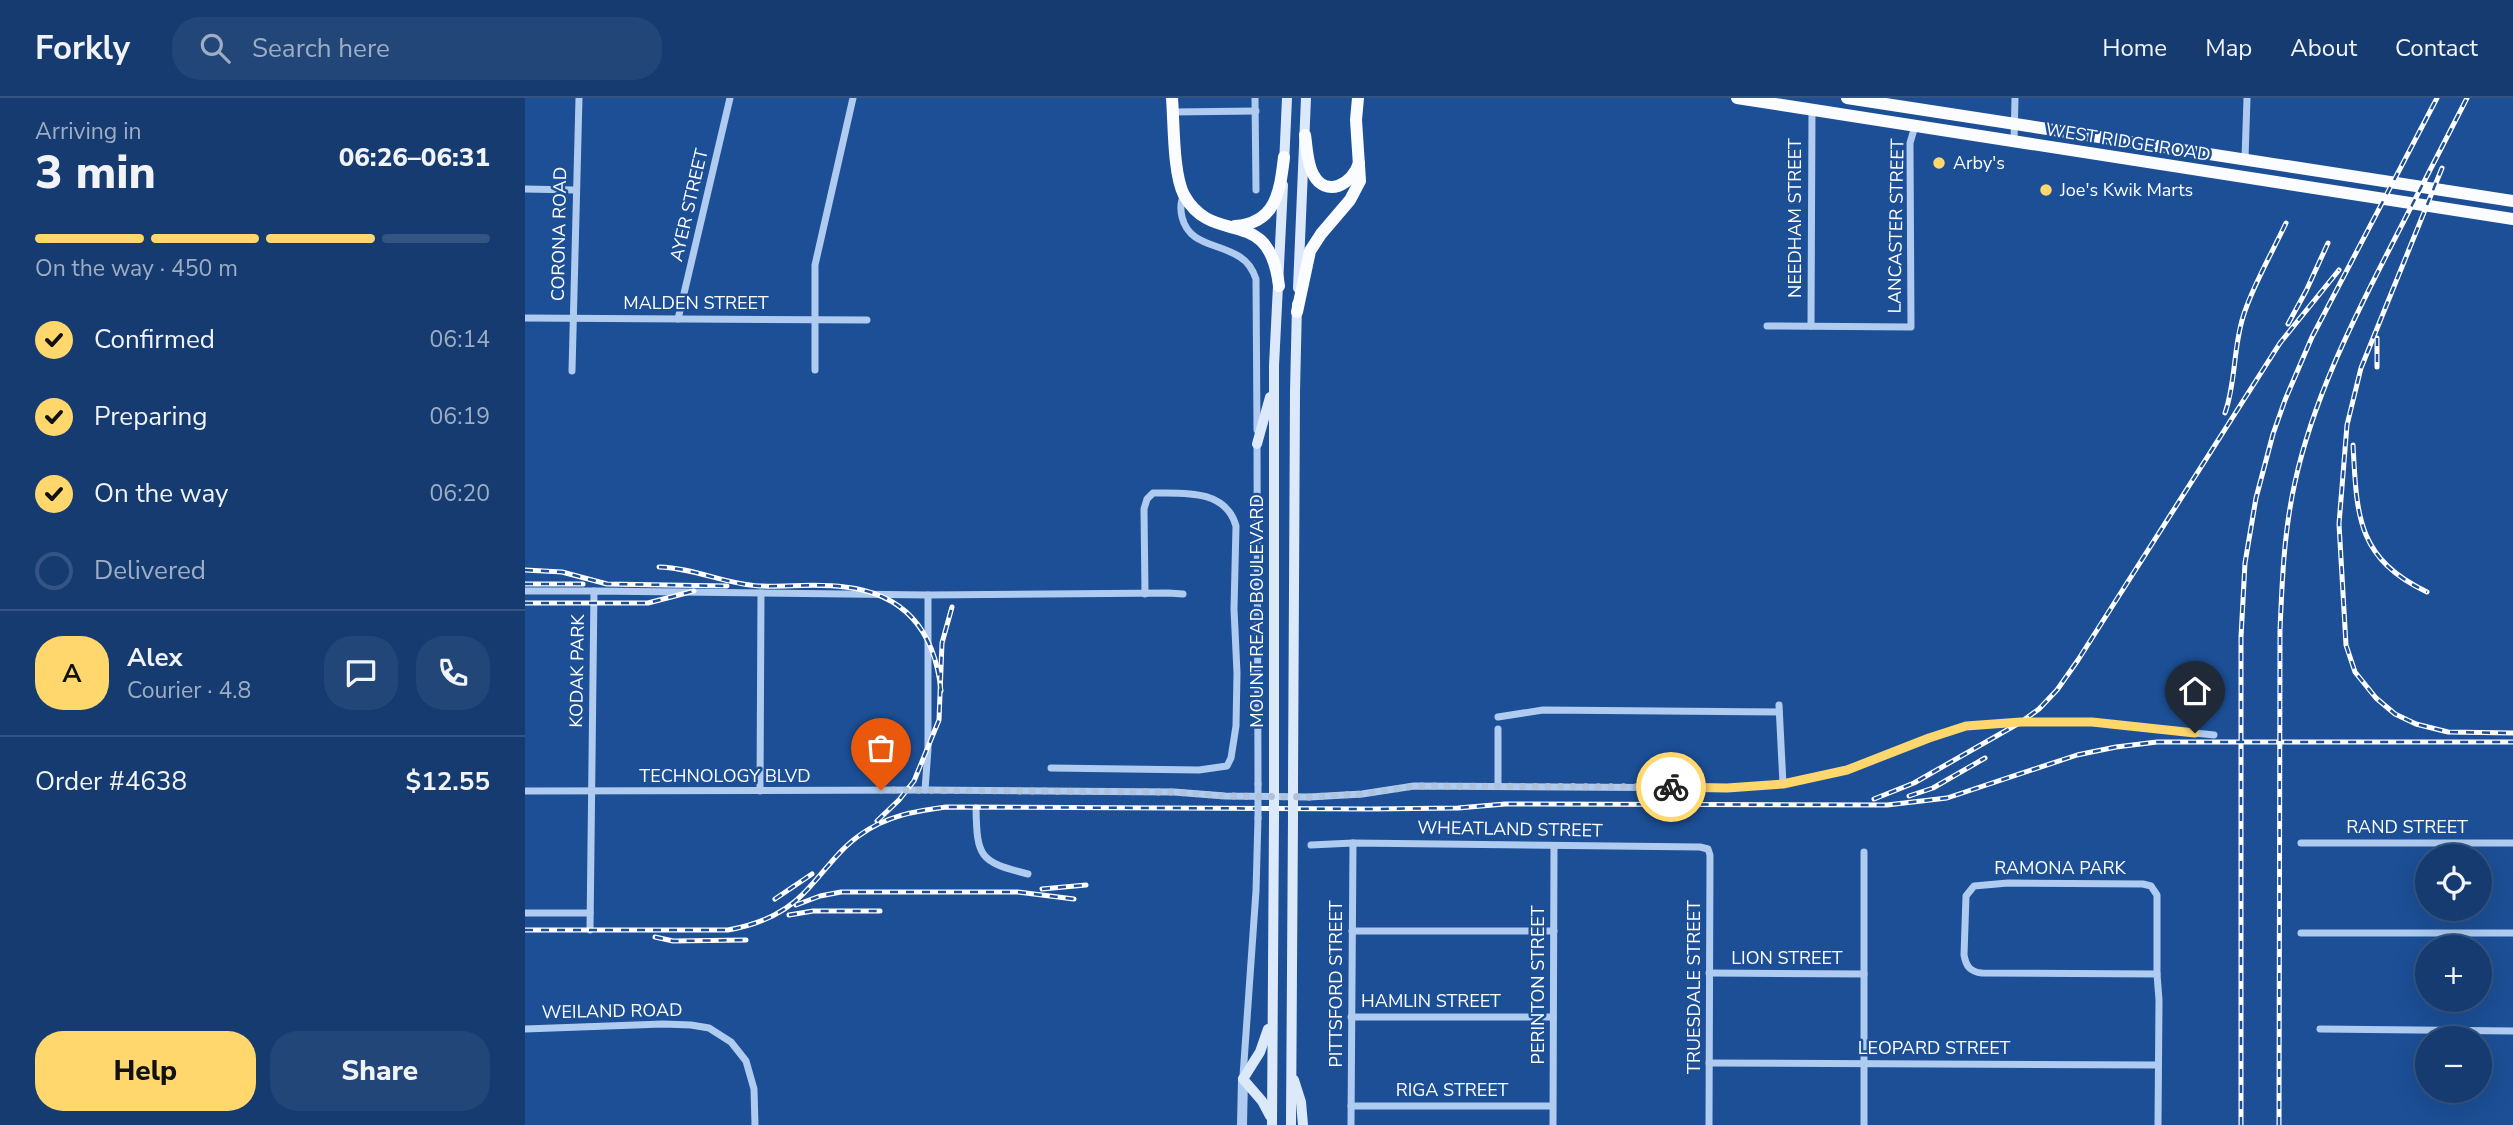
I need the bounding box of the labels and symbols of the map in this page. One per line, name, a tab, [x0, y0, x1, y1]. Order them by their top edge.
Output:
street label: WEST RIDGE ROAD	[2044, 117, 2212, 167]
street label: NEEDHAM STREET	[1783, 138, 1807, 298]
street label: LANCASTER STREET	[1882, 138, 1910, 314]
street label: AYER STREET	[664, 146, 714, 264]
place label: Arby's	[1953, 151, 2005, 175]
marker: Arby's	[1931, 155, 1947, 171]
street label: CORONA ROAD	[546, 167, 572, 301]
place label: Joe's Kwik Marts	[2059, 178, 2193, 202]
marker: Joe's Kwik Marts	[2038, 182, 2054, 198]
street label: MALDEN STREET	[623, 291, 769, 315]
street label: MOUNT READ BOULEVARD	[1245, 494, 1269, 728]
street label: KODAK PARK	[564, 613, 590, 728]
pin	[2165, 661, 2225, 733]
pin	[851, 718, 911, 790]
courier	[1636, 752, 1706, 822]
street label: TECHNOLOGY BLVD	[639, 764, 811, 788]
street label: WHEATLAND STREET	[1417, 815, 1603, 843]
street label: RAND STREET	[2346, 815, 2468, 839]
street label: RAMONA PARK	[1994, 856, 2127, 880]
street label: PITTSFORD STREET	[1324, 900, 1348, 1068]
street label: TRUESDALE STREET	[1682, 900, 1706, 1074]
street label: PERINTON STREET	[1526, 905, 1550, 1064]
street label: LION STREET	[1731, 946, 1843, 970]
street label: HAMLIN STREET	[1361, 989, 1501, 1013]
street label: WEILAND ROAD	[541, 998, 683, 1024]
street label: LEOPARD STREET	[1858, 1036, 2010, 1060]
street label: RIGA STREET	[1396, 1078, 1509, 1102]

